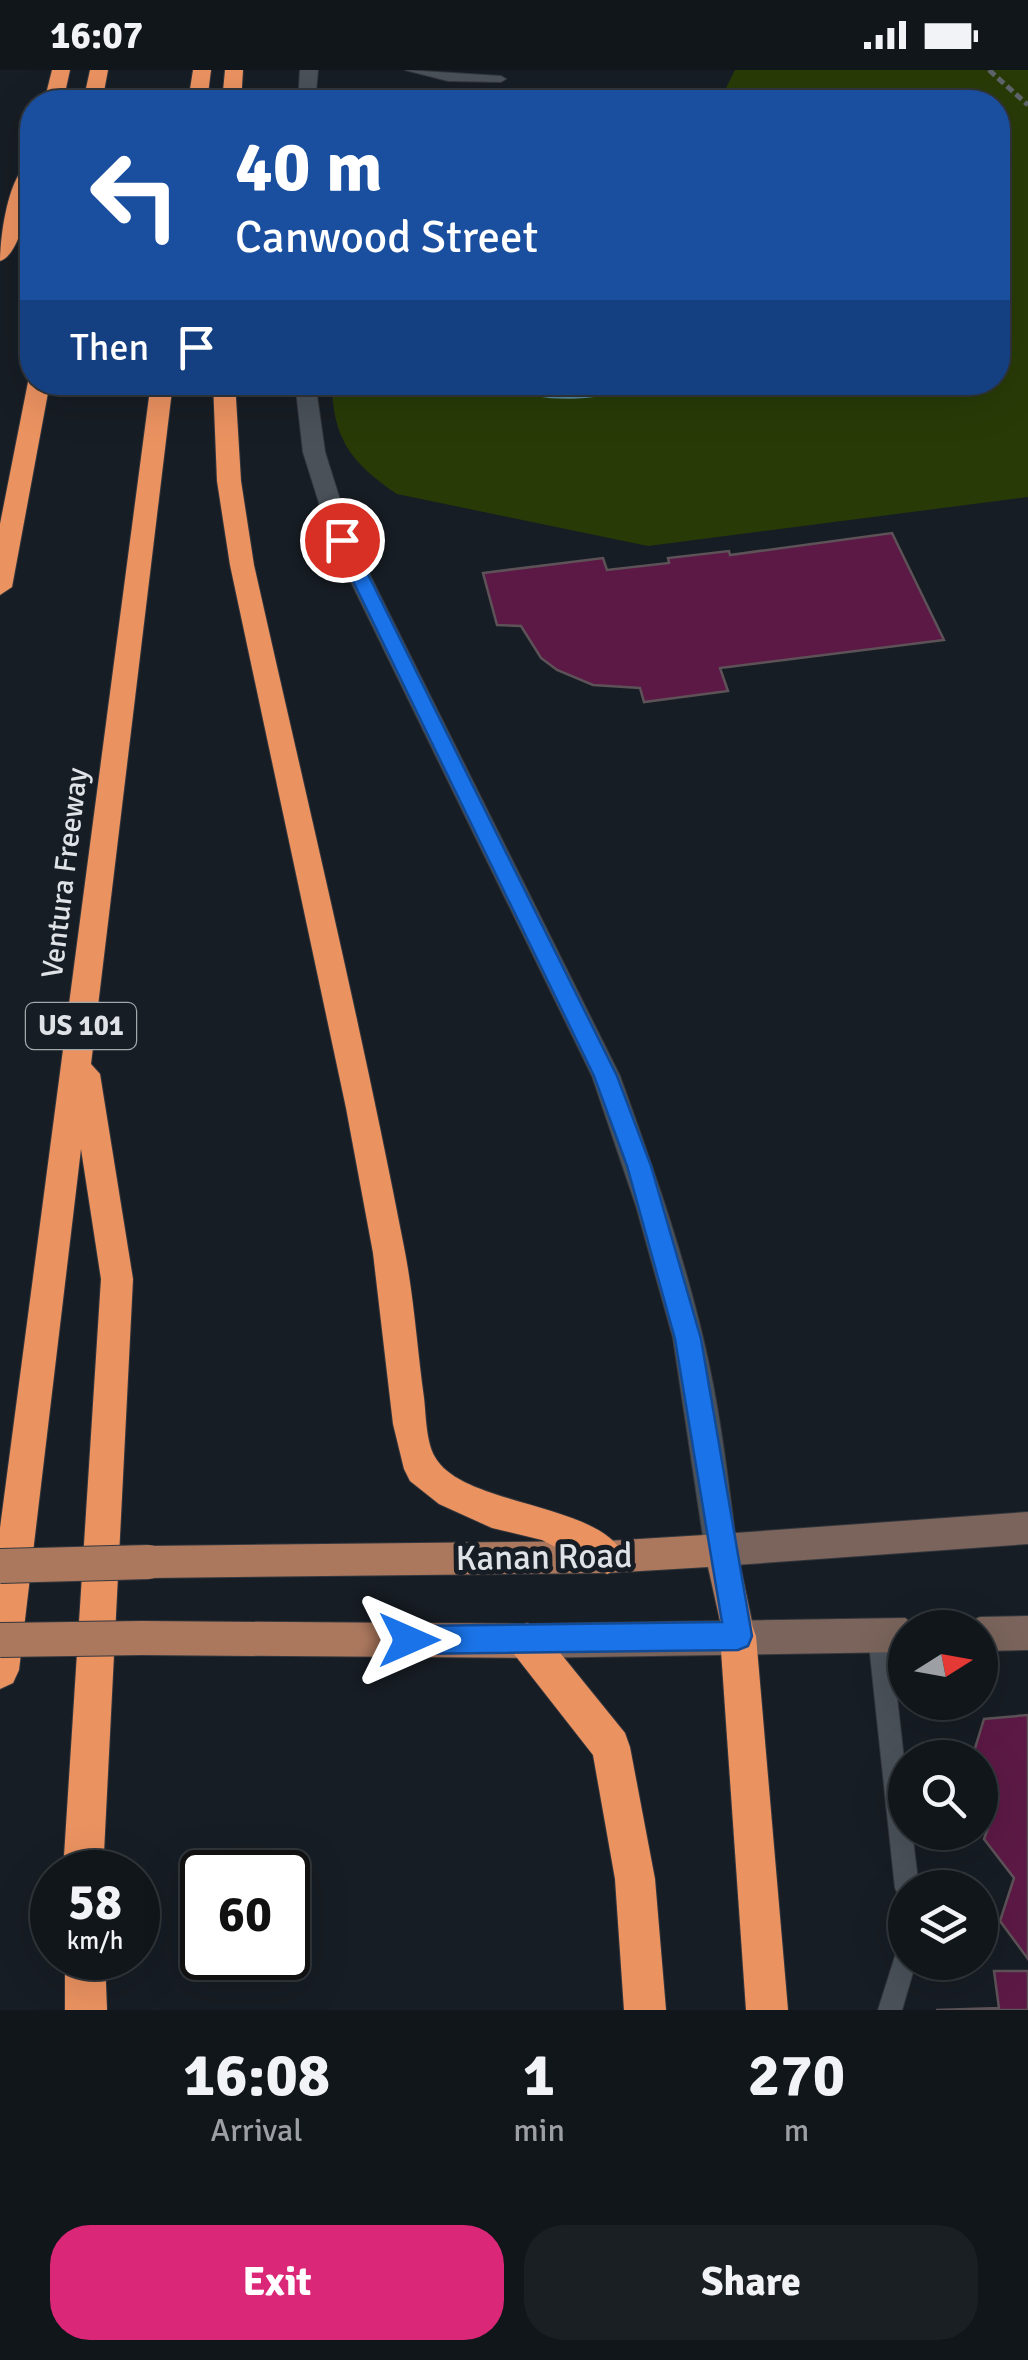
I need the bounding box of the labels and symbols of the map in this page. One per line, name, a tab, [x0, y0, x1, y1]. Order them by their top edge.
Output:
pin	[300, 498, 385, 583]
street label: Ventura Freeway	[34, 766, 96, 980]
road number: US 101	[26, 1003, 136, 1049]
street label: Kanan Road	[455, 1534, 633, 1580]
position arrow	[357, 1588, 461, 1692]
north arrow	[888, 1610, 998, 1720]
speed limit sign: 60	[180, 1850, 310, 1980]

